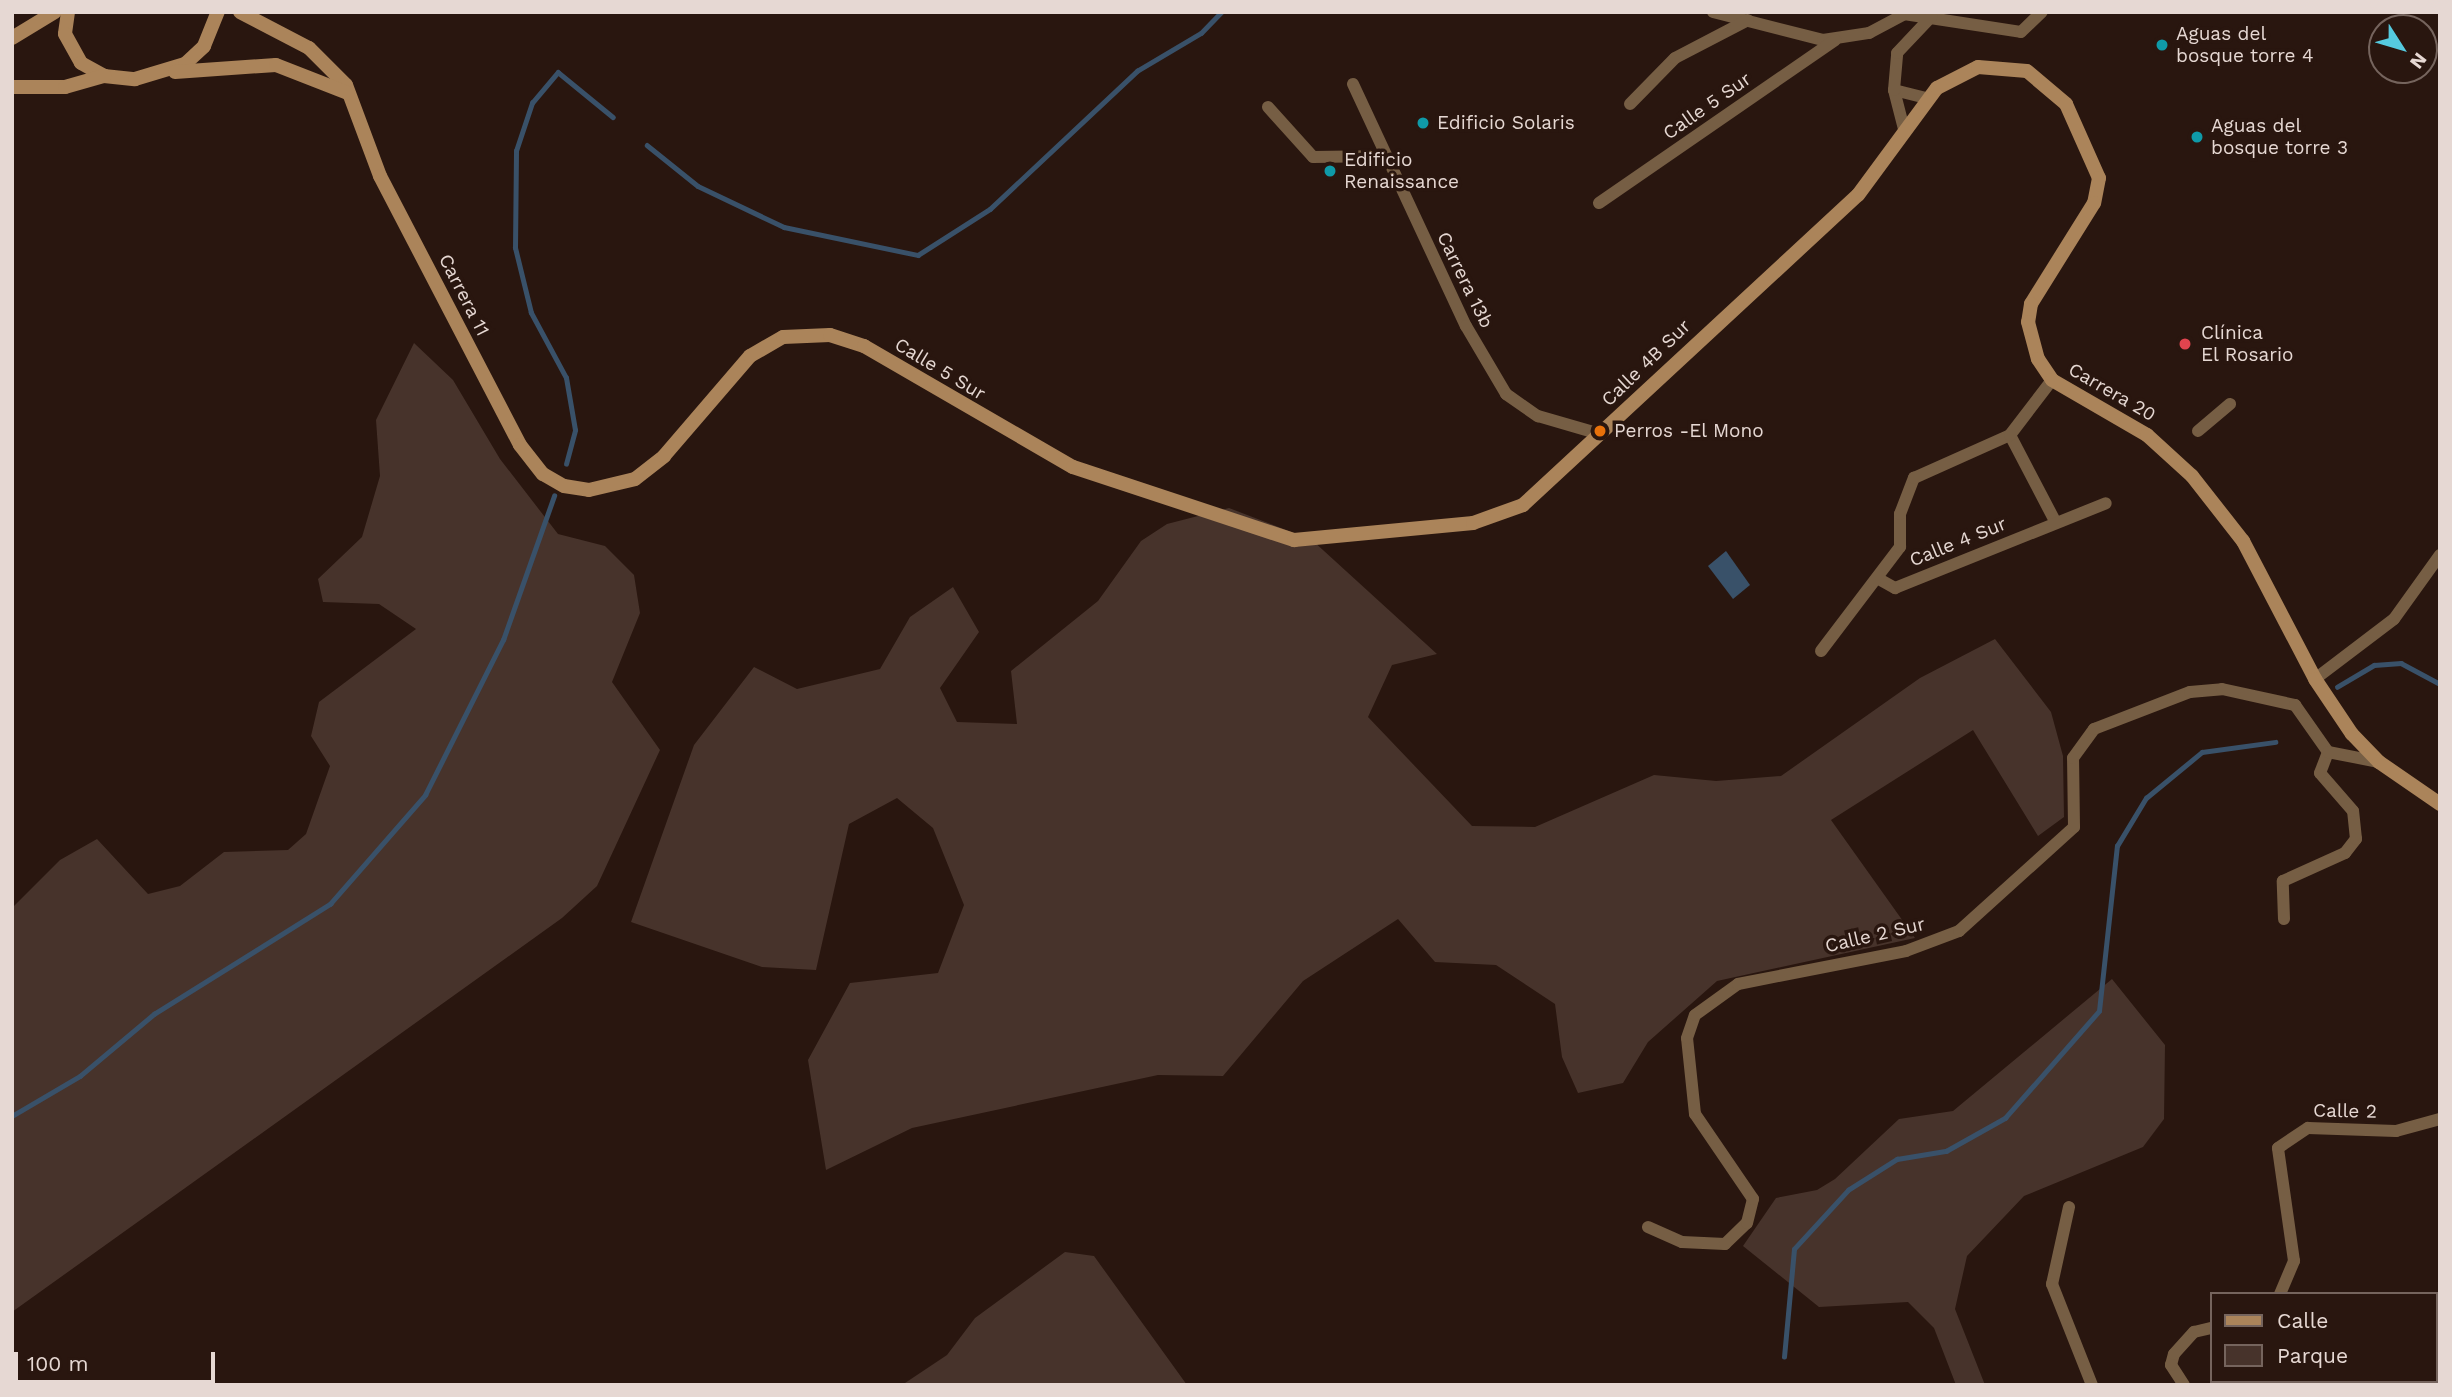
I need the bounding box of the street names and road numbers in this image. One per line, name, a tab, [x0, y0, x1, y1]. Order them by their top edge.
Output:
street label: Calle 5 Sur	[1659, 67, 1755, 145]
street label: Carrera 13b	[1432, 228, 1498, 332]
street label: Carrera 11	[434, 250, 494, 340]
street label: Calle 4B Sur	[1597, 315, 1695, 411]
street label: Calle 5 Sur	[890, 333, 990, 405]
street label: Carrera 20	[2064, 358, 2160, 426]
street label: Calle 4 Sur	[1906, 512, 2010, 572]
street label: Calle 2 Sur	[1823, 912, 1927, 958]
street label: Calle 2	[2313, 1099, 2377, 1123]

